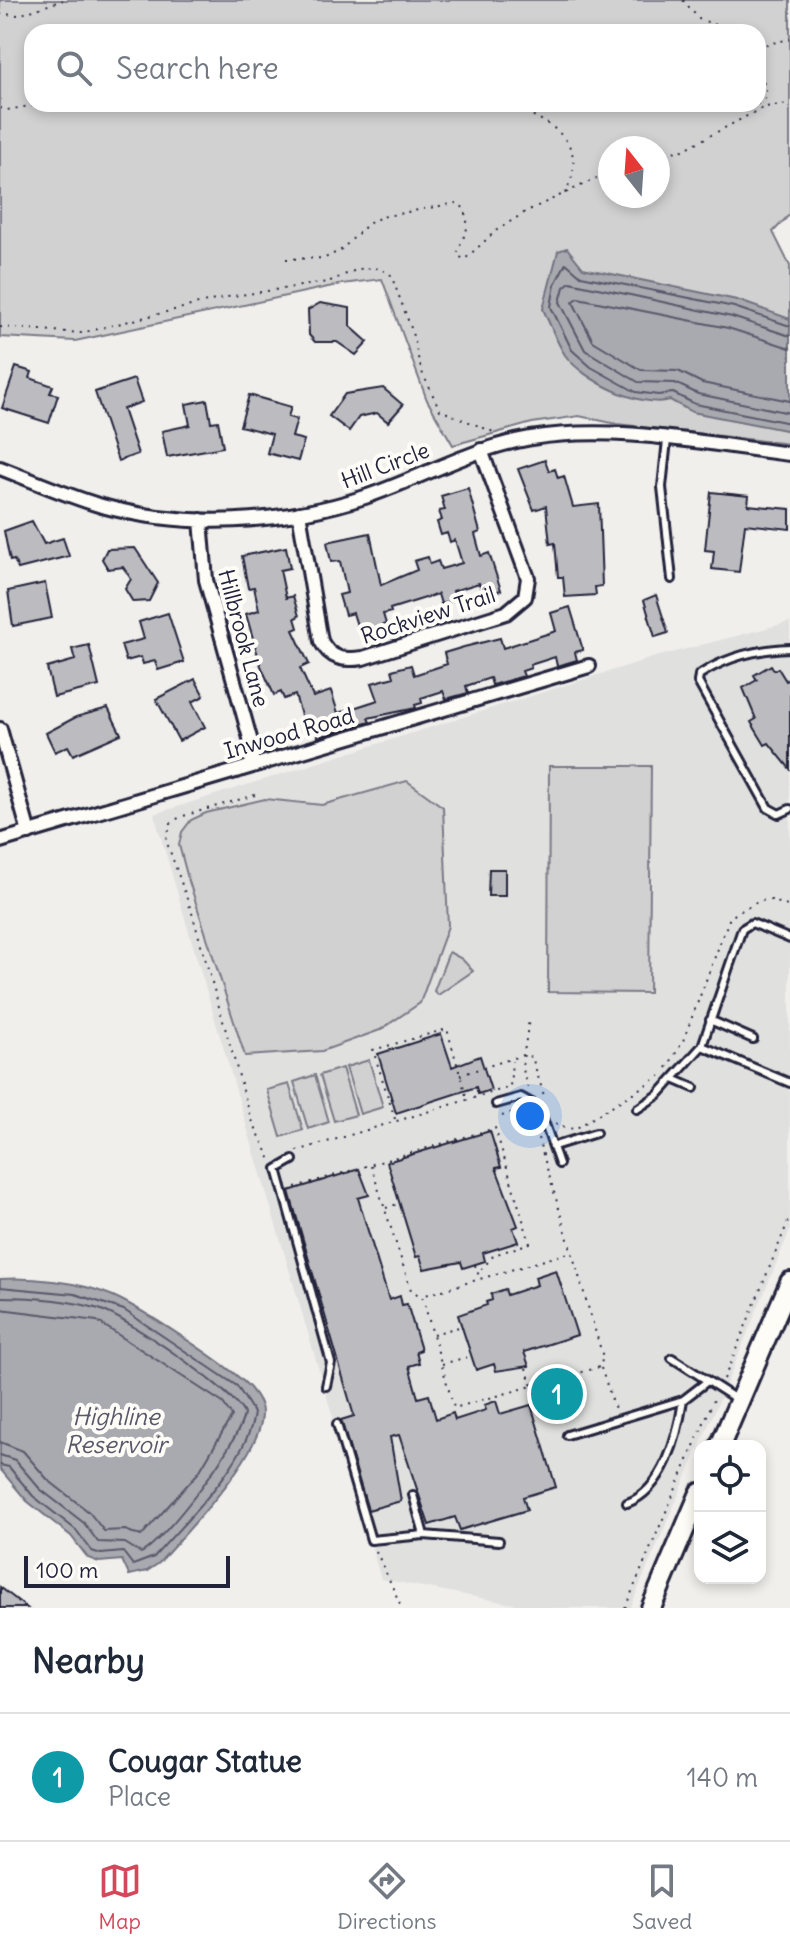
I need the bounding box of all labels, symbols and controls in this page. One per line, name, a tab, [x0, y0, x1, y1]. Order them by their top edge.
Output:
search box	[24, 24, 766, 112]
icon: search	[52, 46, 96, 90]
text: Search here	[116, 49, 279, 87]
north arrow	[598, 136, 670, 208]
street label: Hill Circle	[337, 435, 433, 495]
street label: Hillbrook Lane	[212, 566, 276, 710]
street label: Rockview Trail	[357, 580, 499, 650]
street label: Inwood Road	[221, 701, 357, 765]
your location	[510, 1096, 550, 1136]
pin: 1	[531, 1364, 583, 1424]
water label: Highline Reservoir	[65, 1401, 170, 1459]
map controls	[694, 1440, 766, 1584]
button: locate	[694, 1440, 766, 1512]
button: layers	[694, 1512, 766, 1584]
scale bar	[24, 1552, 230, 1588]
text: 100 m	[36, 1556, 98, 1584]
text: Nearby	[32, 1639, 145, 1682]
text: Cougar Statue	[108, 1742, 302, 1780]
text: 1	[53, 1761, 63, 1794]
text: 140 m	[687, 1761, 758, 1794]
text: Place	[108, 1780, 171, 1813]
tab: Map	[98, 1859, 142, 1935]
tab: Directions	[337, 1859, 437, 1935]
tab: Saved	[632, 1859, 692, 1935]

